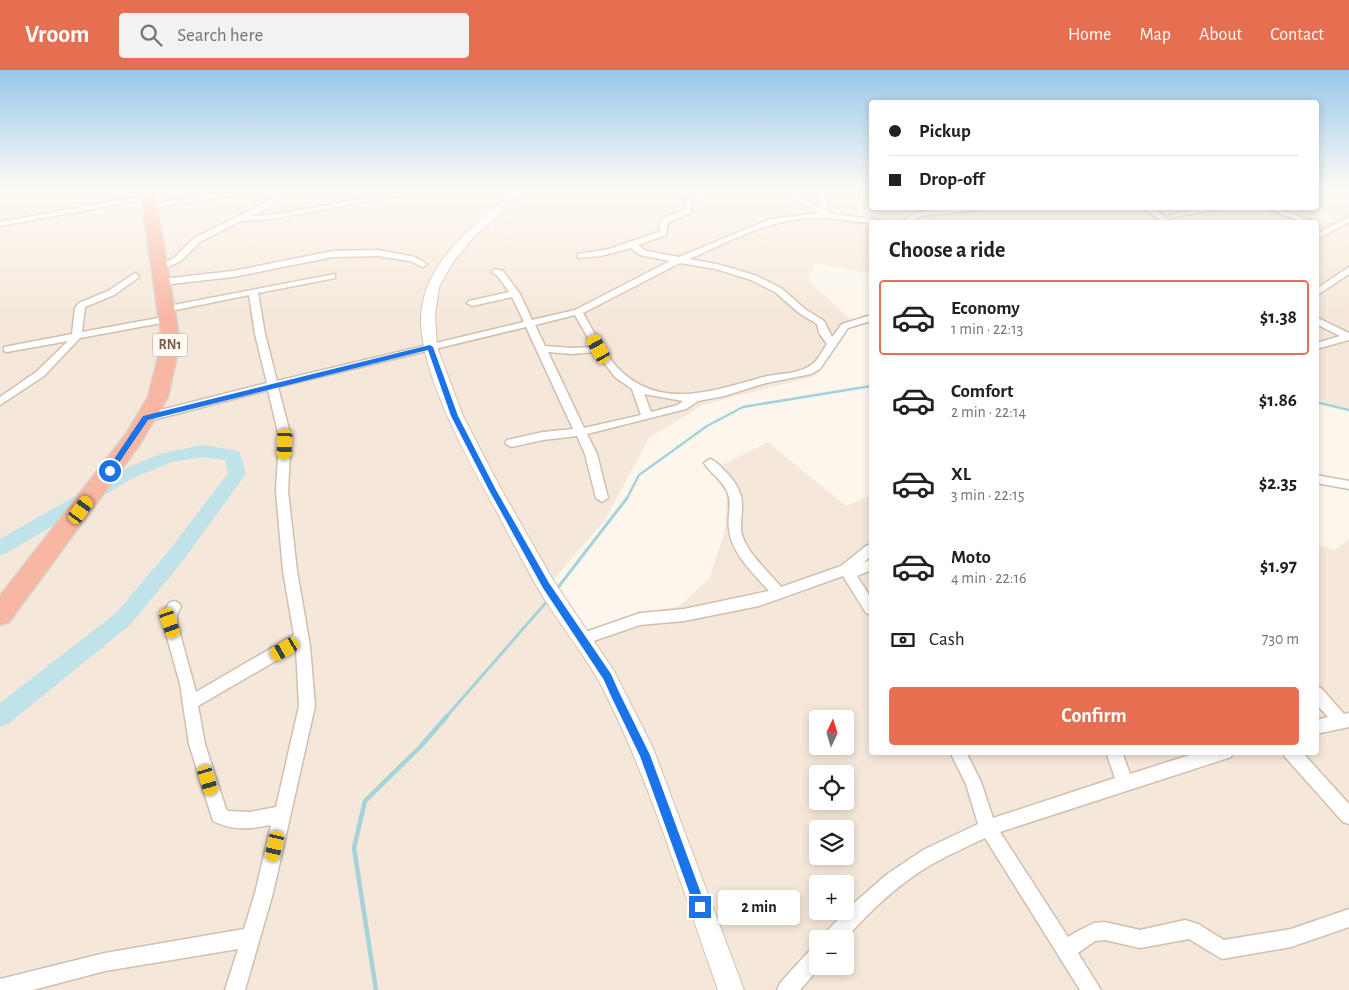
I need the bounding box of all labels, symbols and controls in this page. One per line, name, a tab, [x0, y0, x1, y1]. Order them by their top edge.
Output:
search box	[119, 13, 469, 58]
icon: search	[137, 21, 165, 49]
text: Vroom	[25, 23, 89, 47]
text: Search here	[177, 26, 263, 45]
text: Home	[1068, 26, 1111, 44]
text: Map	[1139, 26, 1171, 44]
text: About	[1199, 26, 1242, 44]
text: Contact	[1270, 26, 1324, 44]
text: Pickup	[919, 122, 971, 141]
text: Drop-off	[919, 170, 984, 189]
text: Choose a ride	[889, 239, 1005, 261]
icon: car	[891, 295, 936, 340]
text: Economy	[951, 299, 1020, 318]
text: $1.38	[1260, 308, 1297, 327]
text: 1 min · 22:13	[951, 321, 1023, 337]
car	[585, 332, 612, 366]
road number: RN1	[152, 334, 188, 356]
icon: car	[891, 378, 936, 423]
text: Comfort	[951, 382, 1013, 401]
text: $1.86	[1259, 391, 1297, 410]
text: 2 min · 22:14	[951, 404, 1026, 420]
car	[276, 429, 293, 459]
route start	[99, 460, 121, 482]
icon: car	[891, 461, 936, 506]
text: XL	[951, 465, 971, 484]
text: $2.35	[1259, 474, 1297, 493]
text: 3 min · 22:15	[951, 487, 1025, 503]
car	[66, 493, 95, 527]
icon: car	[891, 544, 936, 589]
text: Moto	[951, 548, 991, 567]
text: $1.97	[1260, 557, 1297, 576]
text: 4 min · 22:16	[951, 570, 1026, 586]
car	[158, 606, 181, 640]
icon: cash	[889, 626, 917, 654]
text: Cash	[929, 630, 965, 649]
text: 730 m	[1262, 631, 1299, 647]
car	[268, 635, 301, 663]
button: Confirm	[889, 687, 1299, 745]
north arrow	[809, 710, 854, 755]
map controls	[809, 710, 854, 975]
car	[196, 763, 219, 797]
button: locate	[809, 765, 854, 810]
button: layers	[809, 820, 854, 865]
car	[264, 830, 285, 862]
button: +	[809, 875, 854, 920]
callout: 2 min	[718, 890, 800, 924]
route end	[689, 896, 711, 918]
text: 2 min	[741, 899, 777, 915]
button: −	[809, 930, 854, 975]

